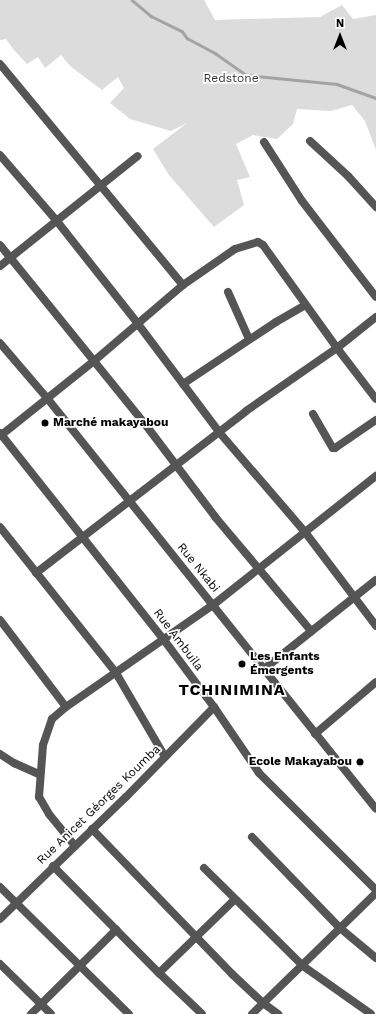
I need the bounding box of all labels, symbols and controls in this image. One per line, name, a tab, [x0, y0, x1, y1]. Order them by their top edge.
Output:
north arrow	[320, 16, 360, 56]
text: N	[336, 17, 344, 30]
park label: Redstone	[203, 72, 259, 86]
place label: Marché makayabou	[53, 416, 168, 430]
marker: Marché makayabou	[40, 418, 50, 428]
street label: Rue Nkabi	[174, 540, 222, 596]
street label: Rue Ambuila	[150, 606, 206, 674]
place label: Les Enfants Émergents	[250, 650, 320, 678]
marker: Les Enfants Émergents	[237, 659, 247, 669]
district label: TCHINIMINA	[178, 680, 286, 700]
street label: Rue Anicet Géorges Koumba	[34, 742, 164, 868]
place label: Ecole Makayabou	[249, 755, 352, 769]
marker: Ecole Makayabou	[355, 757, 365, 767]

